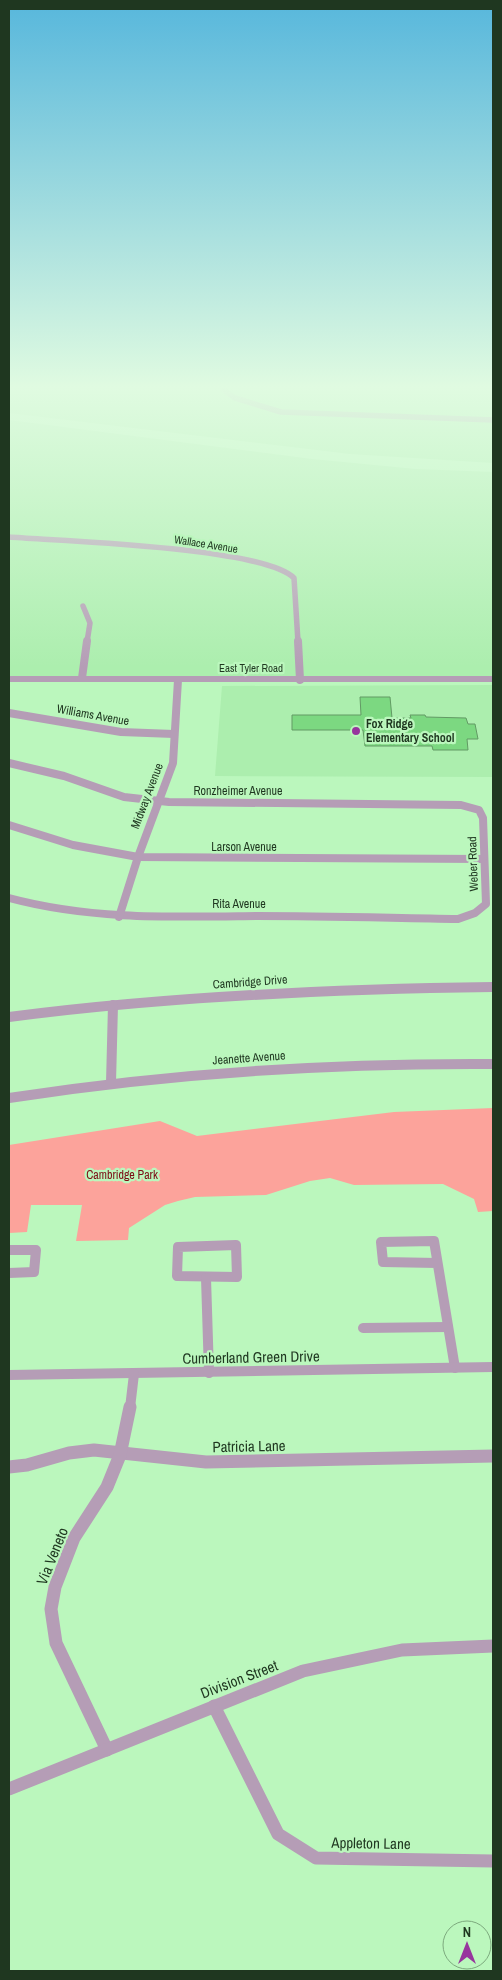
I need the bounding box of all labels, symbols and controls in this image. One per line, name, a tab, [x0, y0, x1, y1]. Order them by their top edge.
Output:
street label: Wallace Avenue	[173, 532, 239, 556]
street label: East Tyler Road	[219, 661, 283, 675]
street label: Williams Avenue	[56, 701, 130, 729]
place label: Fox Ridge Elementary School	[366, 716, 455, 746]
marker: Fox Ridge Elementary School	[350, 725, 362, 737]
street label: Midway Avenue	[127, 761, 167, 831]
street label: Ronzheimer Avenue	[194, 783, 283, 799]
street label: Weber Road	[464, 836, 482, 892]
street label: Larson Avenue	[211, 839, 277, 855]
street label: Rita Avenue	[212, 896, 266, 912]
street label: Cambridge Drive	[212, 971, 288, 993]
street label: Jeanette Avenue	[212, 1047, 286, 1069]
park label: Cambridge Park	[86, 1167, 158, 1183]
street label: Cumberland Green Drive	[182, 1345, 320, 1369]
street label: Patricia Lane	[212, 1435, 286, 1457]
street label: Via Veneto	[31, 1524, 73, 1588]
street label: Division Street	[197, 1654, 281, 1703]
street label: Appleton Lane	[330, 1832, 411, 1854]
north arrow	[442, 1920, 492, 1970]
text: N	[463, 1923, 471, 1941]

